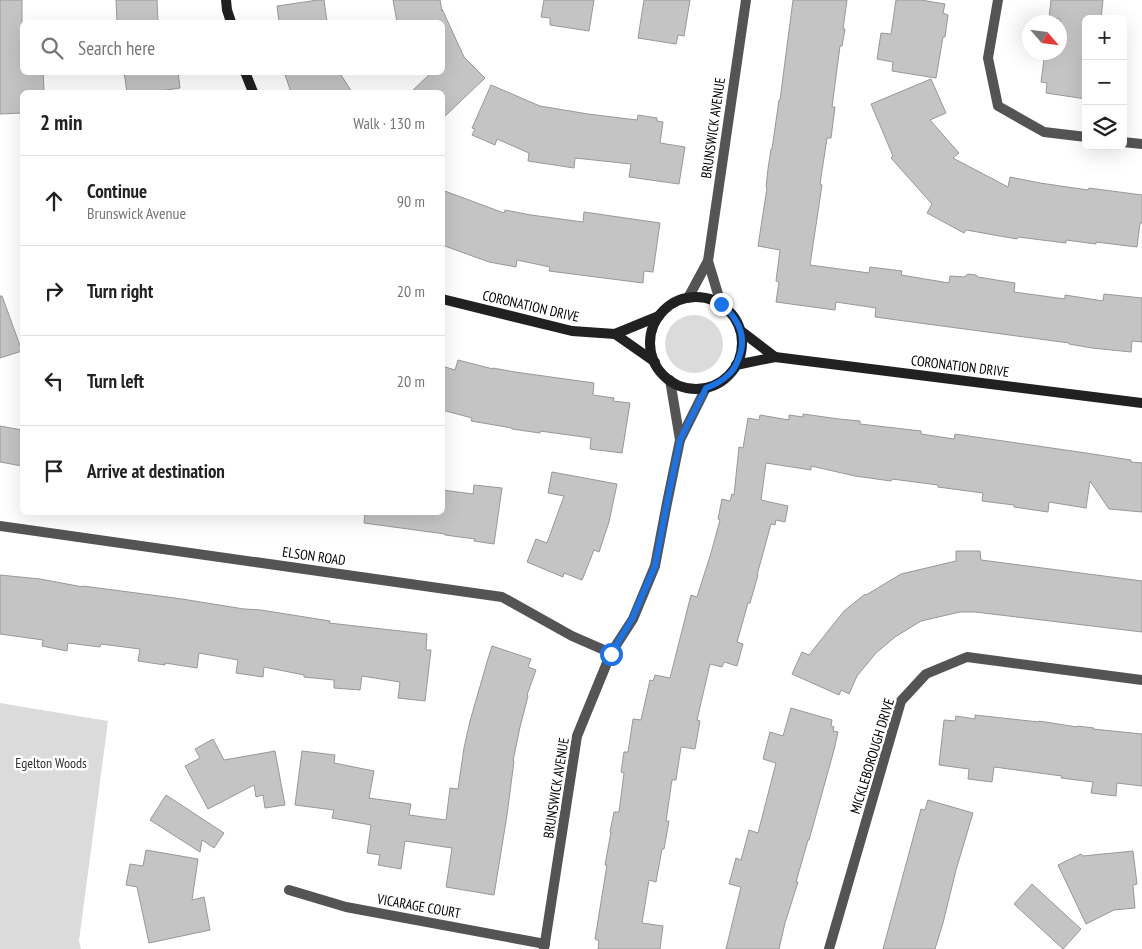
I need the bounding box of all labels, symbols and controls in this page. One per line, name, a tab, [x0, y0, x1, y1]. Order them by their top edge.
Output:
north arrow	[1022, 15, 1067, 60]
map controls	[1082, 15, 1127, 150]
button: +	[1082, 15, 1127, 60]
search box	[20, 20, 445, 75]
icon: search	[38, 34, 66, 62]
text: Search here	[78, 36, 155, 60]
button: −	[1082, 60, 1127, 105]
street label: BRUNSWICK AVENUE	[697, 76, 729, 180]
button: layers	[1082, 105, 1127, 150]
text: 2 min	[40, 109, 82, 136]
text: Walk · 130 m	[353, 113, 425, 133]
text: Continue	[87, 179, 147, 203]
icon: ahead	[40, 187, 68, 215]
text: 90 m	[397, 191, 425, 211]
text: Brunswick Avenue	[87, 203, 186, 223]
icon: right	[40, 277, 68, 305]
text: Turn right	[87, 279, 153, 303]
text: 20 m	[397, 281, 425, 301]
street label: CORONATION DRIVE	[481, 286, 581, 326]
route end	[710, 293, 733, 316]
street label: CORONATION DRIVE	[910, 351, 1010, 381]
icon: left	[40, 367, 68, 395]
text: Turn left	[87, 369, 144, 393]
text: 20 m	[397, 371, 425, 391]
icon: arrive	[40, 457, 68, 485]
text: Arrive at destination	[87, 459, 225, 483]
street label: ELSON ROAD	[281, 543, 347, 569]
route start	[600, 643, 623, 666]
street label: MICKLEBOROUGH DRIVE	[846, 696, 898, 816]
street label: BRUNSWICK AVENUE	[539, 736, 573, 840]
park label: Egelton Woods	[15, 754, 87, 772]
street label: VICARAGE COURT	[375, 890, 463, 922]

